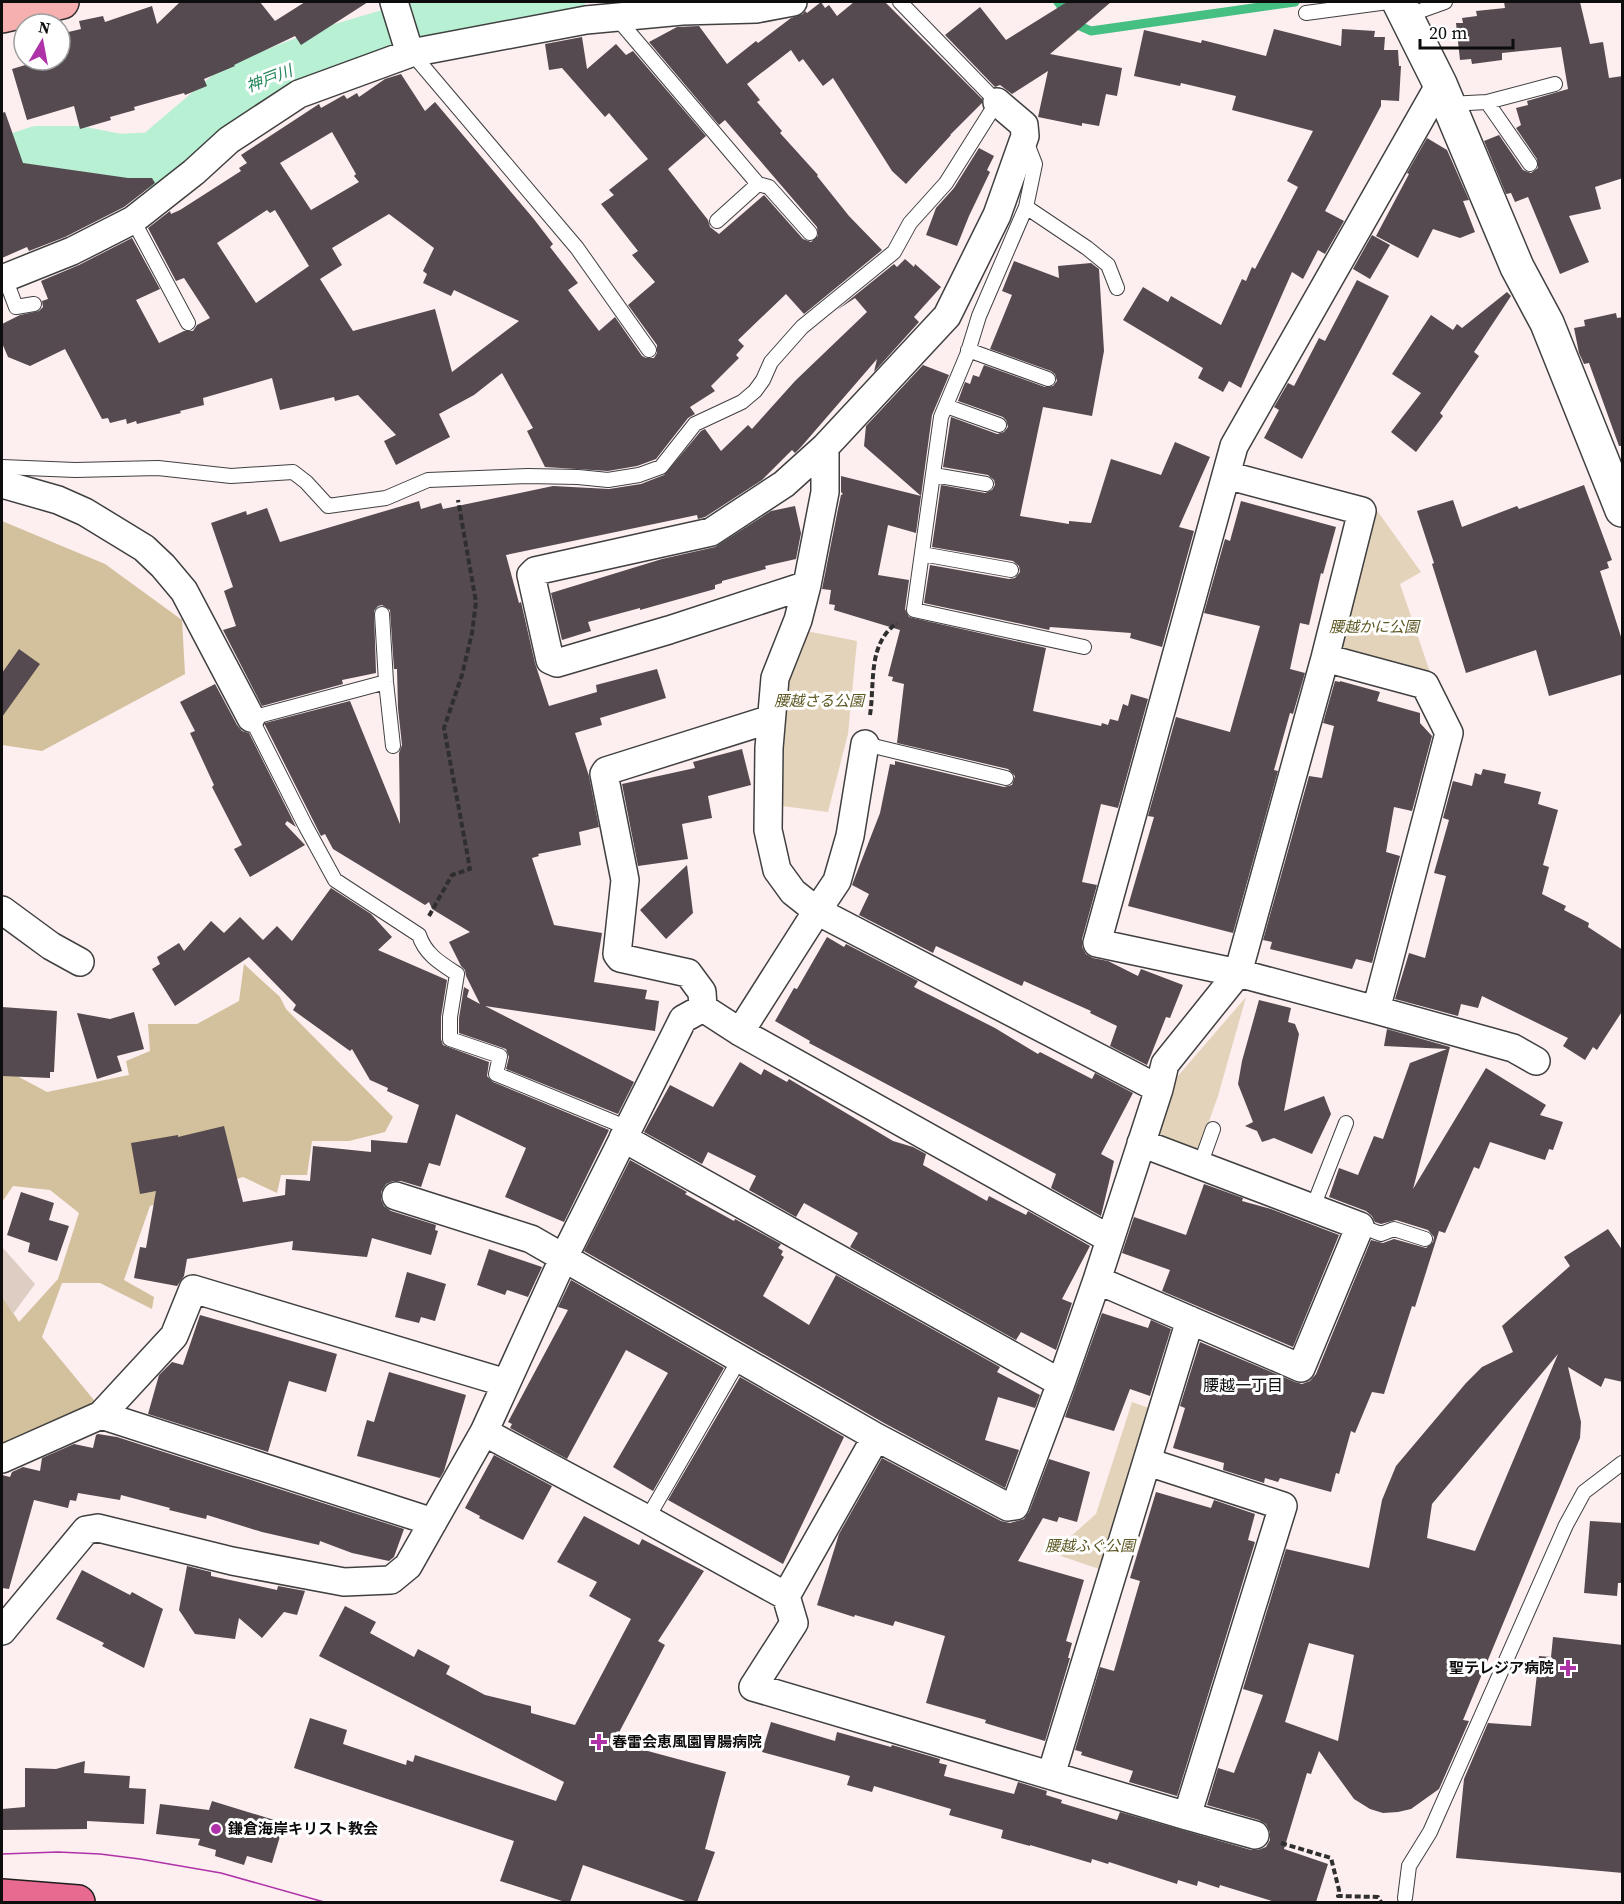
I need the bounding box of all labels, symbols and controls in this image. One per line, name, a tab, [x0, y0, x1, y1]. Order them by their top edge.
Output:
north arrow	[12, 12, 72, 72]
scale bar	[1420, 12, 1513, 50]
text: N	[37, 15, 53, 39]
text: 20 m	[1429, 20, 1467, 45]
water label: 神戸川	[243, 58, 297, 97]
park label: 腰越かに公園	[1329, 616, 1421, 637]
park label: 腰越さる公園	[774, 690, 866, 711]
district label: 腰越一丁目	[1203, 1374, 1283, 1396]
park label: 腰越ふぐ公園	[1045, 1535, 1137, 1556]
place label: 聖テレジア病院	[1449, 1657, 1554, 1678]
marker: 聖テレジア病院	[1559, 1659, 1577, 1677]
place label: 春雷会恵風園胃腸病院	[612, 1731, 762, 1752]
marker: 春雷会恵風園胃腸病院	[590, 1733, 608, 1751]
place label: 鎌倉海岸キリスト教会	[227, 1818, 378, 1839]
marker: 鎌倉海岸キリスト教会	[209, 1822, 223, 1836]

